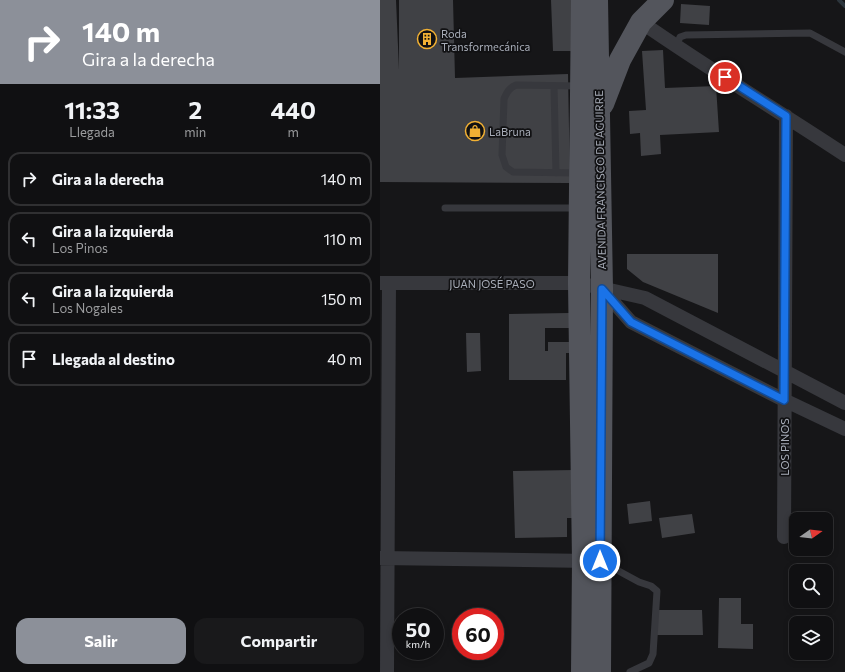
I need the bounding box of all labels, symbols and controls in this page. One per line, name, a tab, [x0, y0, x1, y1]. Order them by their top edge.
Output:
text: 140 m	[82, 14, 160, 48]
icon: right	[16, 16, 68, 68]
place label: Roda Transformecánica	[441, 27, 530, 53]
building icon: Roda Transformecánica	[416, 28, 438, 50]
text: Gira a la derecha	[82, 48, 215, 70]
pin	[708, 60, 742, 94]
icon: arrive	[714, 66, 736, 88]
street label: AVENIDA FRANCISCO DE AGUIRRE	[592, 90, 608, 270]
text: 11:33	[64, 95, 120, 124]
text: 2	[188, 95, 202, 124]
text: 440	[270, 95, 316, 124]
shop icon: LaBruna	[464, 120, 486, 142]
text: Llegada	[69, 124, 115, 140]
text: min	[184, 124, 206, 140]
text: m	[287, 124, 299, 140]
place label: LaBruna	[489, 125, 531, 138]
icon: right	[18, 168, 40, 190]
text: Gira a la derecha	[52, 170, 164, 188]
text: 140 m	[321, 170, 362, 188]
text: Gira a la izquierda	[52, 222, 174, 240]
icon: left	[18, 228, 40, 250]
text: 110 m	[323, 230, 362, 248]
text: Los Pinos	[52, 240, 108, 256]
street label: JUAN JOSÉ PASO	[449, 276, 535, 291]
text: Gira a la izquierda	[52, 282, 174, 300]
icon: left	[18, 288, 40, 310]
text: 150 m	[321, 290, 362, 308]
text: Los Nogales	[52, 300, 123, 316]
icon: arrive	[18, 348, 40, 370]
text: Llegada al destino	[52, 350, 175, 368]
text: 40 m	[327, 350, 362, 368]
street label: LOS PINOS	[778, 418, 791, 476]
north arrow	[789, 512, 833, 556]
map controls	[789, 512, 833, 660]
position arrow	[579, 540, 621, 582]
button: search	[789, 564, 833, 608]
speed limit sign: 60	[452, 608, 504, 660]
button: layers	[789, 616, 833, 660]
text: 50	[406, 617, 430, 641]
button: Salir	[16, 618, 186, 664]
button: Compartir	[194, 618, 364, 664]
text: km/h	[406, 638, 430, 650]

